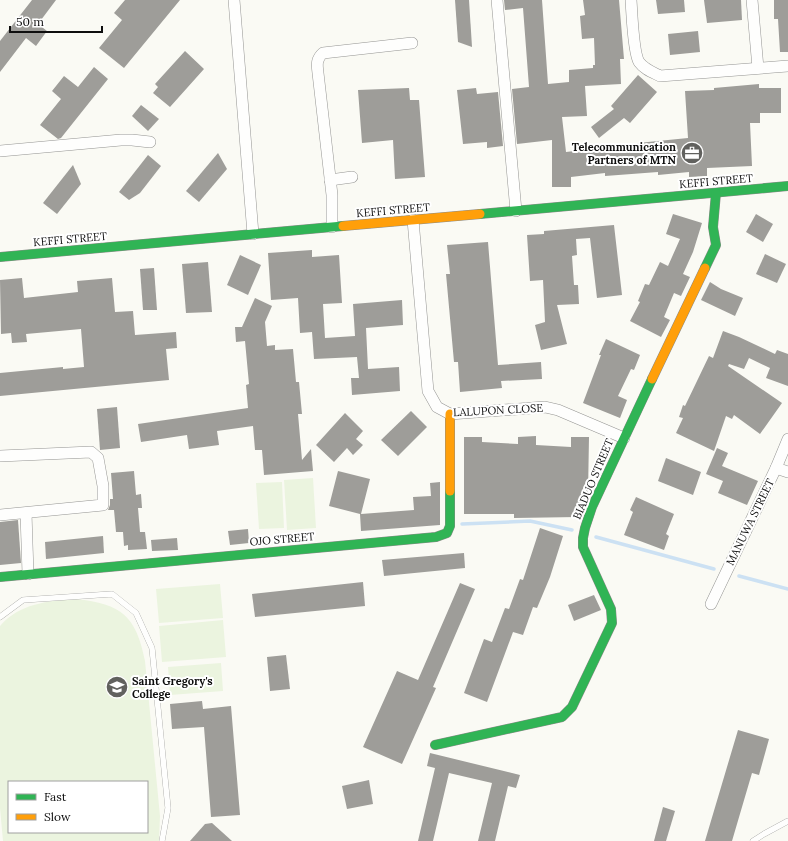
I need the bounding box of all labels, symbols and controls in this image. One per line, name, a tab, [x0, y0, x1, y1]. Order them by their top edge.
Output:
scale bar	[10, 8, 102, 34]
text: 50 m	[16, 14, 44, 29]
place label: Telecommunication Partners of MTN	[572, 140, 676, 167]
office icon: Telecommunication Partners of MTN	[679, 140, 705, 166]
street label: KEFFI STREET	[679, 171, 753, 191]
street label: KEFFI STREET	[356, 200, 430, 220]
street label: KEFFI STREET	[33, 229, 107, 249]
street label: LALUPON CLOSE	[453, 401, 544, 419]
street label: BIADUO STREET	[570, 437, 616, 521]
street label: MANUWA STREET	[723, 476, 777, 568]
street label: OJO STREET	[249, 529, 315, 549]
school or university icon: Saint Gregory's College	[104, 674, 130, 700]
place label: Saint Gregory's College	[132, 674, 213, 701]
legend	[8, 781, 148, 833]
text: Fast	[44, 789, 67, 804]
text: Slow	[44, 809, 71, 824]

